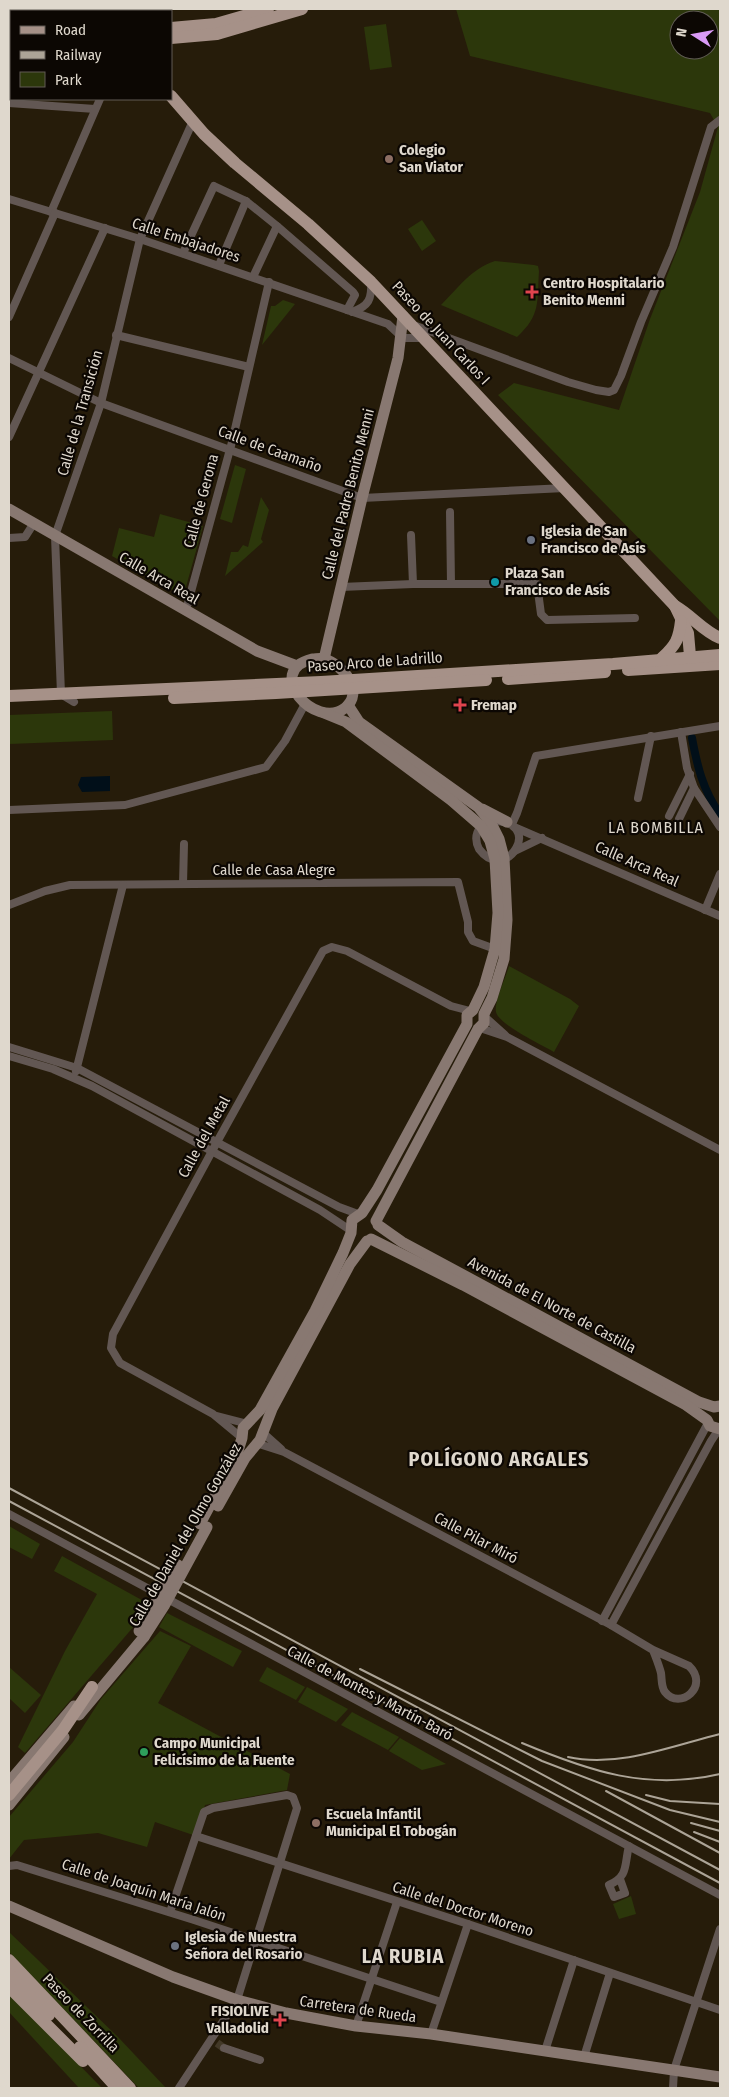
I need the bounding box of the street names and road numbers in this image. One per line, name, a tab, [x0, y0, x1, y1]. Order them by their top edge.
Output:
street label: Calle Embajadores	[130, 214, 242, 266]
street label: Paseo de Juan Carlos I	[388, 278, 494, 388]
street label: Calle de la Transición	[53, 348, 107, 478]
street label: Calle del Padre Benito Menni	[318, 407, 378, 581]
street label: Calle de Caamaño	[216, 422, 324, 476]
street label: Calle de Gerona	[180, 452, 222, 550]
street label: Calle Arca Real	[116, 548, 202, 608]
street label: Paseo Arco de Ladrillo	[307, 648, 443, 676]
street label: Calle Arca Real	[592, 838, 682, 890]
street label: Calle de Casa Alegre	[213, 861, 335, 879]
street label: Calle del Metal	[174, 1093, 234, 1181]
street label: Avenida de El Norte de Castilla	[465, 1253, 639, 1357]
street label: Calle de Daniel del Olmo González	[125, 1440, 245, 1630]
street label: Calle Pilar Miró	[431, 1508, 521, 1568]
street label: Calle de Montes y Martín-Baró	[284, 1642, 456, 1744]
street label: Calle de Joaquín María Jalón	[60, 1855, 228, 1925]
street label: Calle del Doctor Moreno	[390, 1878, 536, 1940]
street label: Paseo de Zorrilla	[39, 1970, 123, 2056]
street label: Carretera de Rueda	[298, 1992, 418, 2026]

